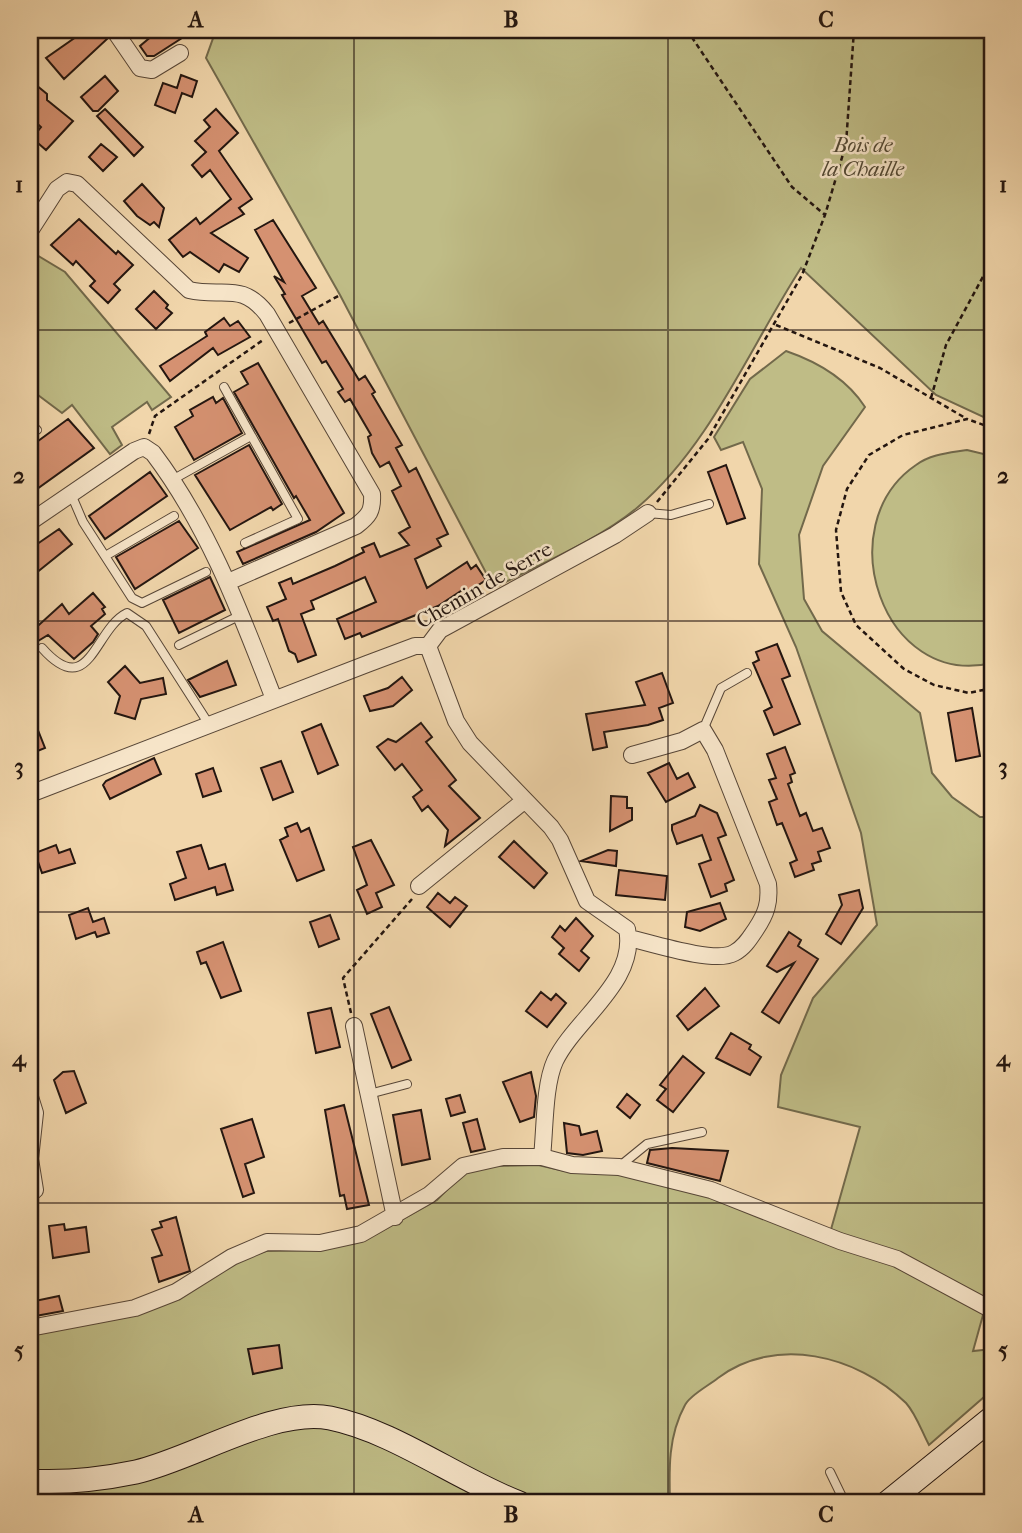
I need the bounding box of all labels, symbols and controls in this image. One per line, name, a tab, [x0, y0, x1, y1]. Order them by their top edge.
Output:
text: A	[187, 6, 205, 33]
text: B	[504, 6, 519, 33]
text: C	[818, 6, 834, 33]
park label: Bois de la Chaille	[821, 133, 904, 181]
text: 1	[15, 171, 23, 198]
text: 1	[999, 171, 1007, 198]
text: 2	[13, 462, 25, 489]
text: 2	[997, 462, 1009, 489]
street label: Chemin de Serre	[412, 537, 556, 633]
text: 3	[14, 753, 24, 780]
text: 3	[998, 753, 1008, 780]
text: 4	[11, 1045, 27, 1072]
text: 4	[995, 1045, 1011, 1072]
text: 5	[14, 1336, 24, 1363]
text: 5	[998, 1336, 1008, 1363]
text: A	[187, 1501, 205, 1528]
text: B	[504, 1501, 519, 1528]
text: C	[818, 1501, 834, 1528]

